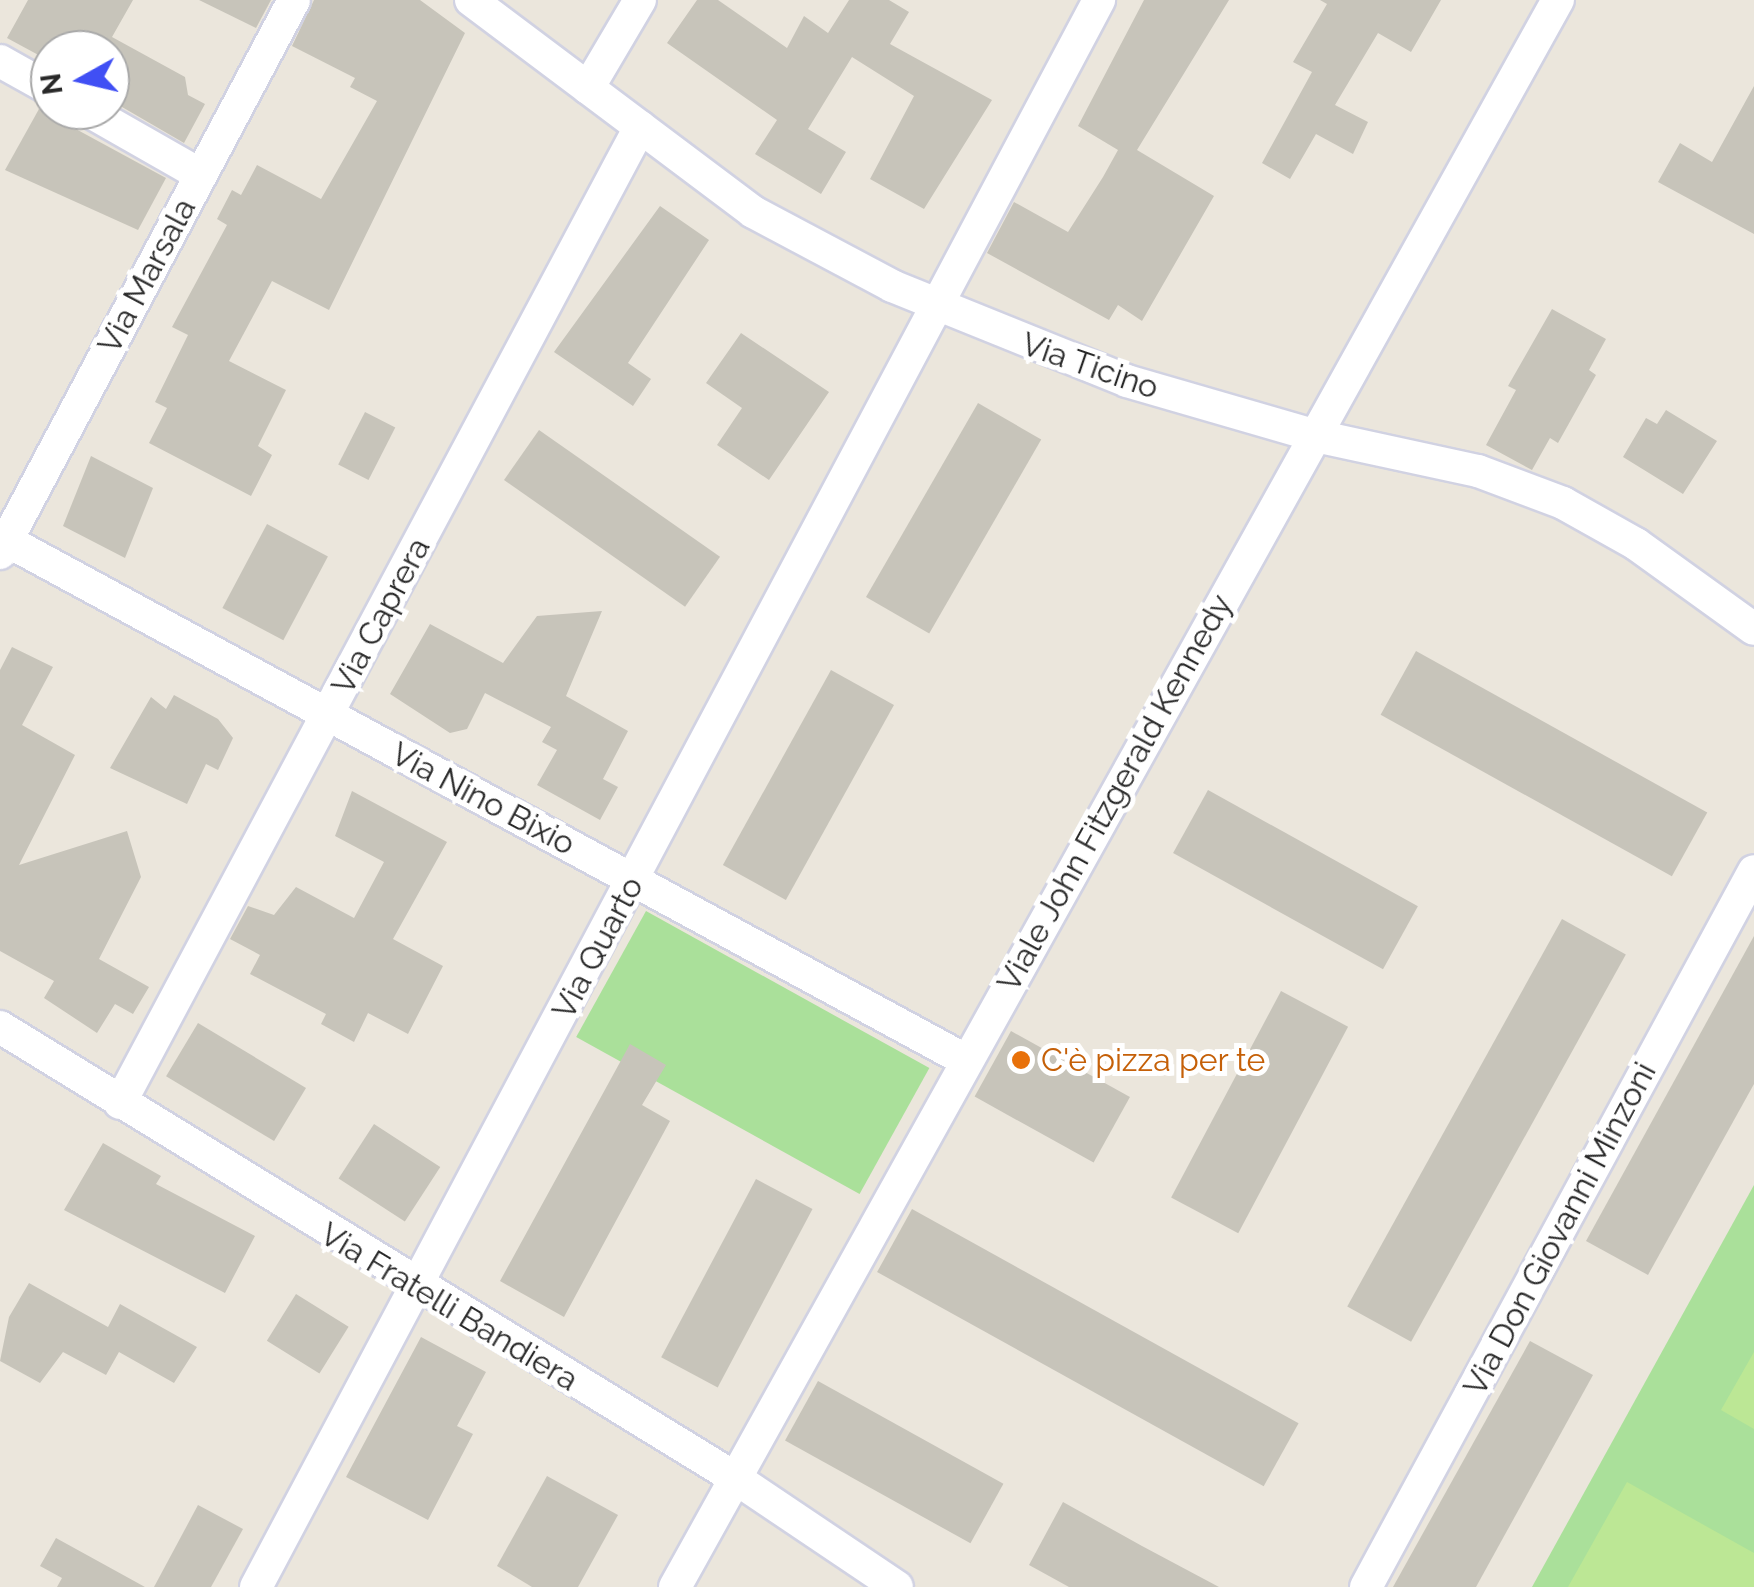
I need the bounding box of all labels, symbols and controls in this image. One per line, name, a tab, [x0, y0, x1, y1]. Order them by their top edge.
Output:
north arrow	[30, 30, 130, 130]
text: N	[34, 71, 70, 97]
street label: Via Marsala	[90, 192, 204, 360]
street label: Via Ticino	[1016, 325, 1164, 407]
street label: Via Caprera	[324, 531, 438, 701]
street label: Viale John Fitzgerald Kennedy	[989, 587, 1241, 999]
street label: Via Nino Bixio	[385, 735, 581, 863]
street label: Via Quarto	[545, 870, 651, 1026]
place label: C'è pizza per te	[1041, 1041, 1266, 1079]
marker: C'è pizza per te	[1010, 1049, 1032, 1071]
street label: Via Don Giovanni Minzoni	[1456, 1056, 1664, 1402]
street label: Via Fratelli Bandiera	[313, 1215, 585, 1399]

